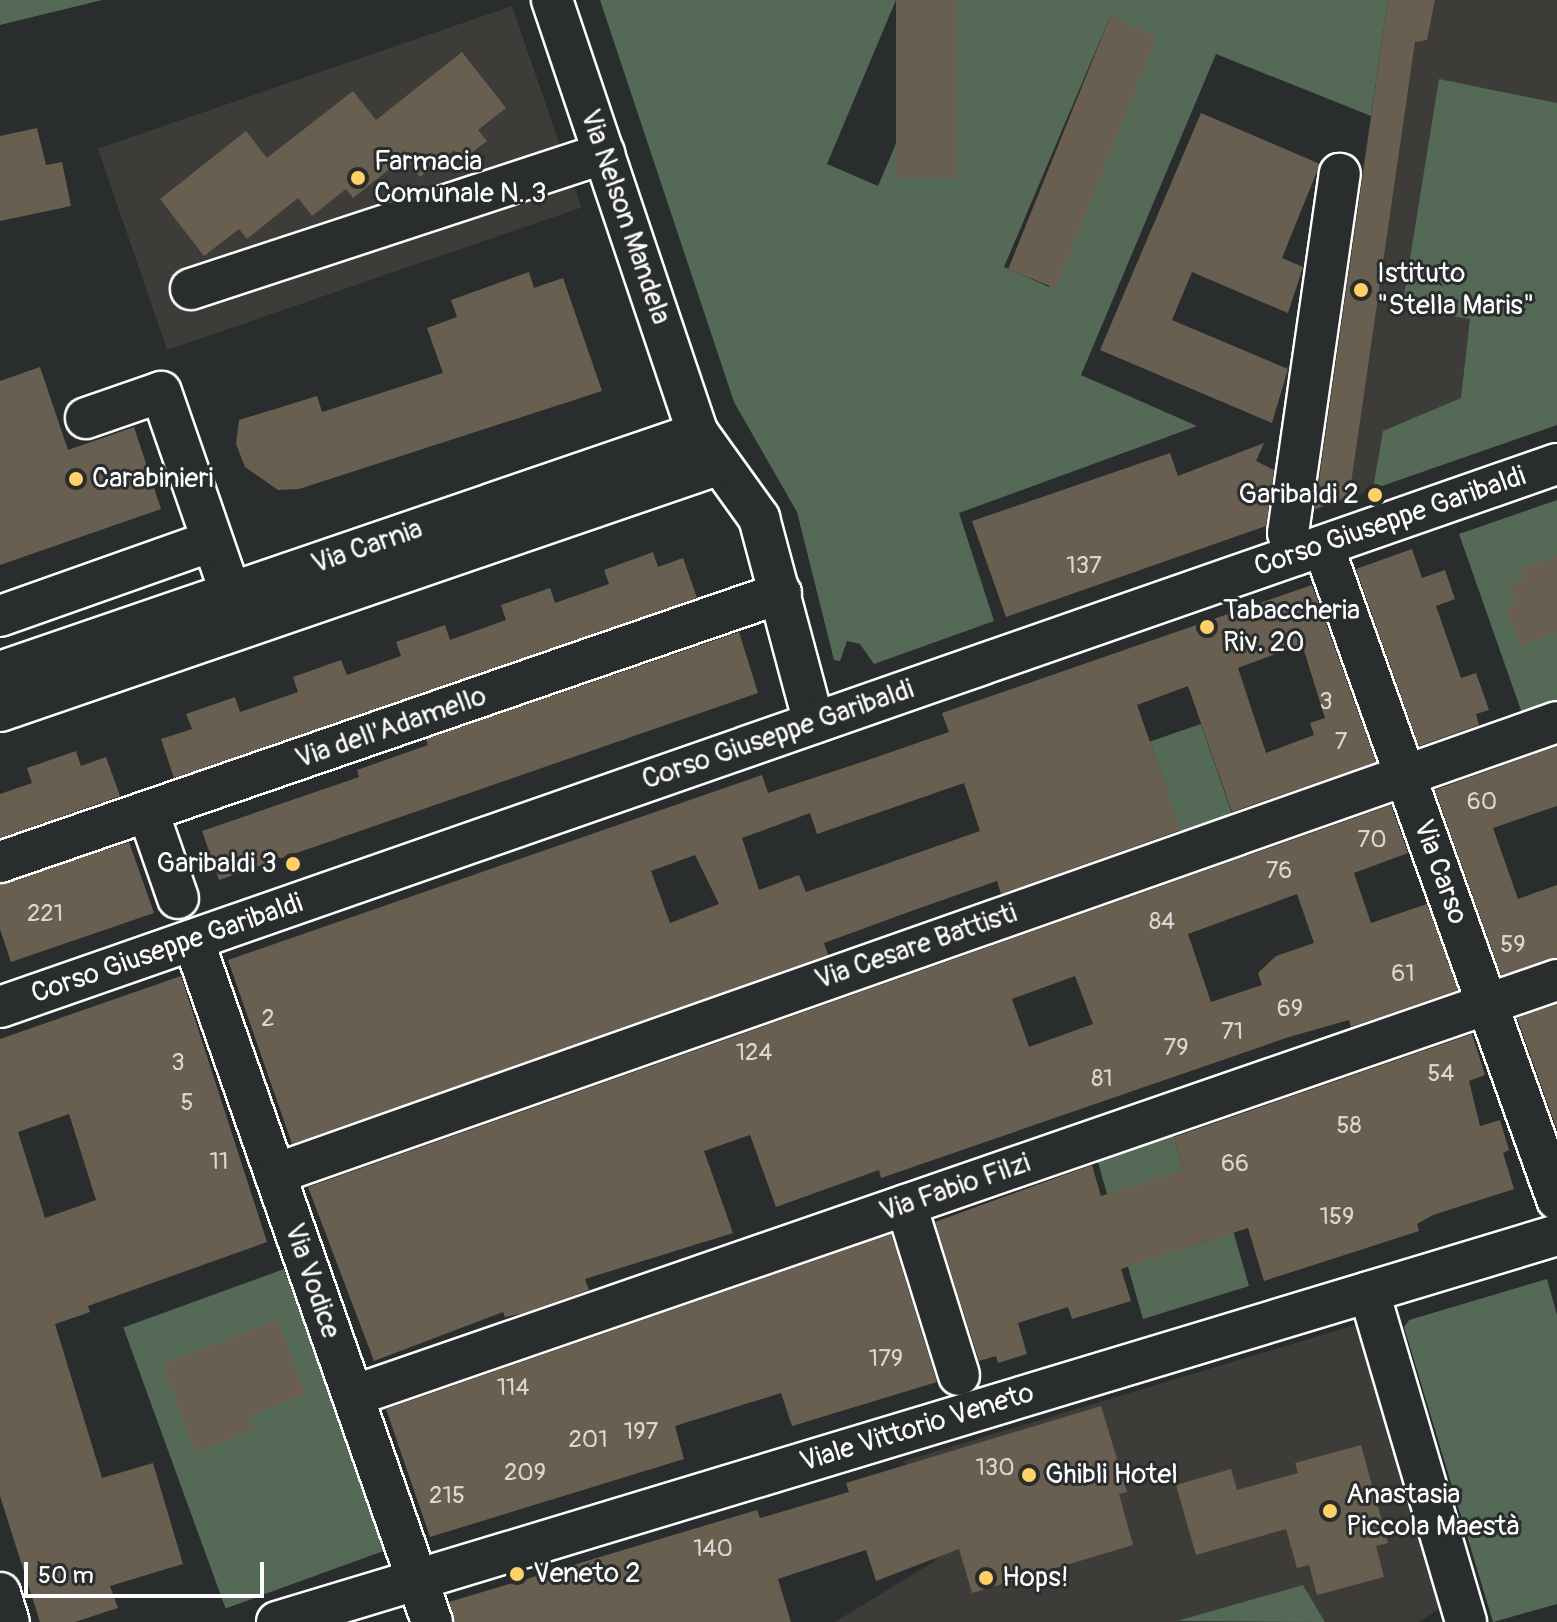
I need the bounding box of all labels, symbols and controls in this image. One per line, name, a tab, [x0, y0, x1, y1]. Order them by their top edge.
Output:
street label: Via Nelson Mandela	[572, 105, 678, 329]
place label: Farmacia Comunale N. 3	[374, 145, 547, 211]
marker: Farmacia Comunale N. 3	[349, 169, 367, 187]
place label: Istituto "Stella Maris"	[1377, 257, 1534, 323]
marker: Istituto "Stella Maris"	[1352, 281, 1370, 299]
street label: Corso Giuseppe Garibaldi	[1250, 460, 1530, 584]
place label: Carabinieri	[92, 462, 213, 496]
marker: Carabinieri	[67, 470, 85, 488]
place label: Garibaldi 2	[1239, 478, 1359, 512]
marker: Garibaldi 2	[1366, 486, 1384, 504]
street label: Via Carnia	[307, 512, 427, 582]
house number: 137	[1066, 552, 1102, 580]
place label: Tabaccheria Riv. 20	[1223, 594, 1360, 660]
marker: Tabaccheria Riv. 20	[1198, 618, 1216, 636]
street label: Corso Giuseppe Garibaldi	[638, 673, 918, 797]
street label: Via dell'Adamello	[291, 680, 491, 776]
house number: 3	[1319, 688, 1333, 716]
house number: 7	[1335, 728, 1347, 756]
house number: 60	[1467, 788, 1497, 816]
street label: Via Carso	[1406, 815, 1474, 929]
house number: 70	[1357, 826, 1387, 854]
place label: Garibaldi 3	[157, 847, 277, 881]
marker: Garibaldi 3	[284, 855, 302, 873]
house number: 76	[1266, 857, 1292, 885]
street label: Corso Giuseppe Garibaldi	[27, 887, 307, 1011]
street label: Via Cesare Battisti	[811, 897, 1021, 997]
house number: 221	[27, 900, 63, 928]
house number: 84	[1149, 908, 1175, 936]
house number: 59	[1500, 931, 1526, 959]
house number: 61	[1391, 960, 1415, 988]
house number: 69	[1277, 995, 1303, 1023]
house number: 2	[261, 1005, 275, 1033]
house number: 71	[1221, 1018, 1243, 1046]
house number: 79	[1163, 1034, 1189, 1062]
house number: 124	[736, 1039, 772, 1067]
house number: 3	[171, 1049, 185, 1077]
house number: 54	[1428, 1060, 1454, 1088]
house number: 81	[1091, 1065, 1113, 1093]
house number: 5	[180, 1089, 194, 1117]
house number: 58	[1336, 1112, 1362, 1140]
street label: Via Fabio Filzi	[875, 1147, 1035, 1229]
house number: 11	[210, 1148, 228, 1176]
house number: 66	[1221, 1150, 1249, 1178]
house number: 159	[1320, 1203, 1354, 1231]
street label: Via Vodice	[277, 1219, 347, 1343]
house number: 179	[869, 1345, 903, 1373]
house number: 114	[497, 1374, 529, 1402]
street label: Viale Vittorio Veneto	[796, 1376, 1038, 1480]
house number: 197	[624, 1418, 658, 1446]
house number: 201	[568, 1426, 608, 1454]
house number: 130	[975, 1454, 1015, 1482]
place label: Ghibli Hotel	[1045, 1458, 1178, 1492]
house number: 209	[504, 1459, 546, 1487]
marker: Ghibli Hotel	[1020, 1466, 1038, 1484]
place label: Anastasia Piccola Maestà	[1346, 1478, 1519, 1544]
house number: 215	[429, 1482, 465, 1510]
marker: Anastasia Piccola Maestà	[1321, 1502, 1339, 1520]
house number: 140	[693, 1535, 733, 1563]
scale bar	[28, 1546, 268, 1596]
place label: Veneto 2	[533, 1557, 641, 1591]
text: 50 m	[38, 1561, 94, 1590]
place label: Hops!	[1002, 1561, 1069, 1595]
marker: Veneto 2	[508, 1565, 526, 1583]
marker: Hops!	[977, 1569, 995, 1587]

